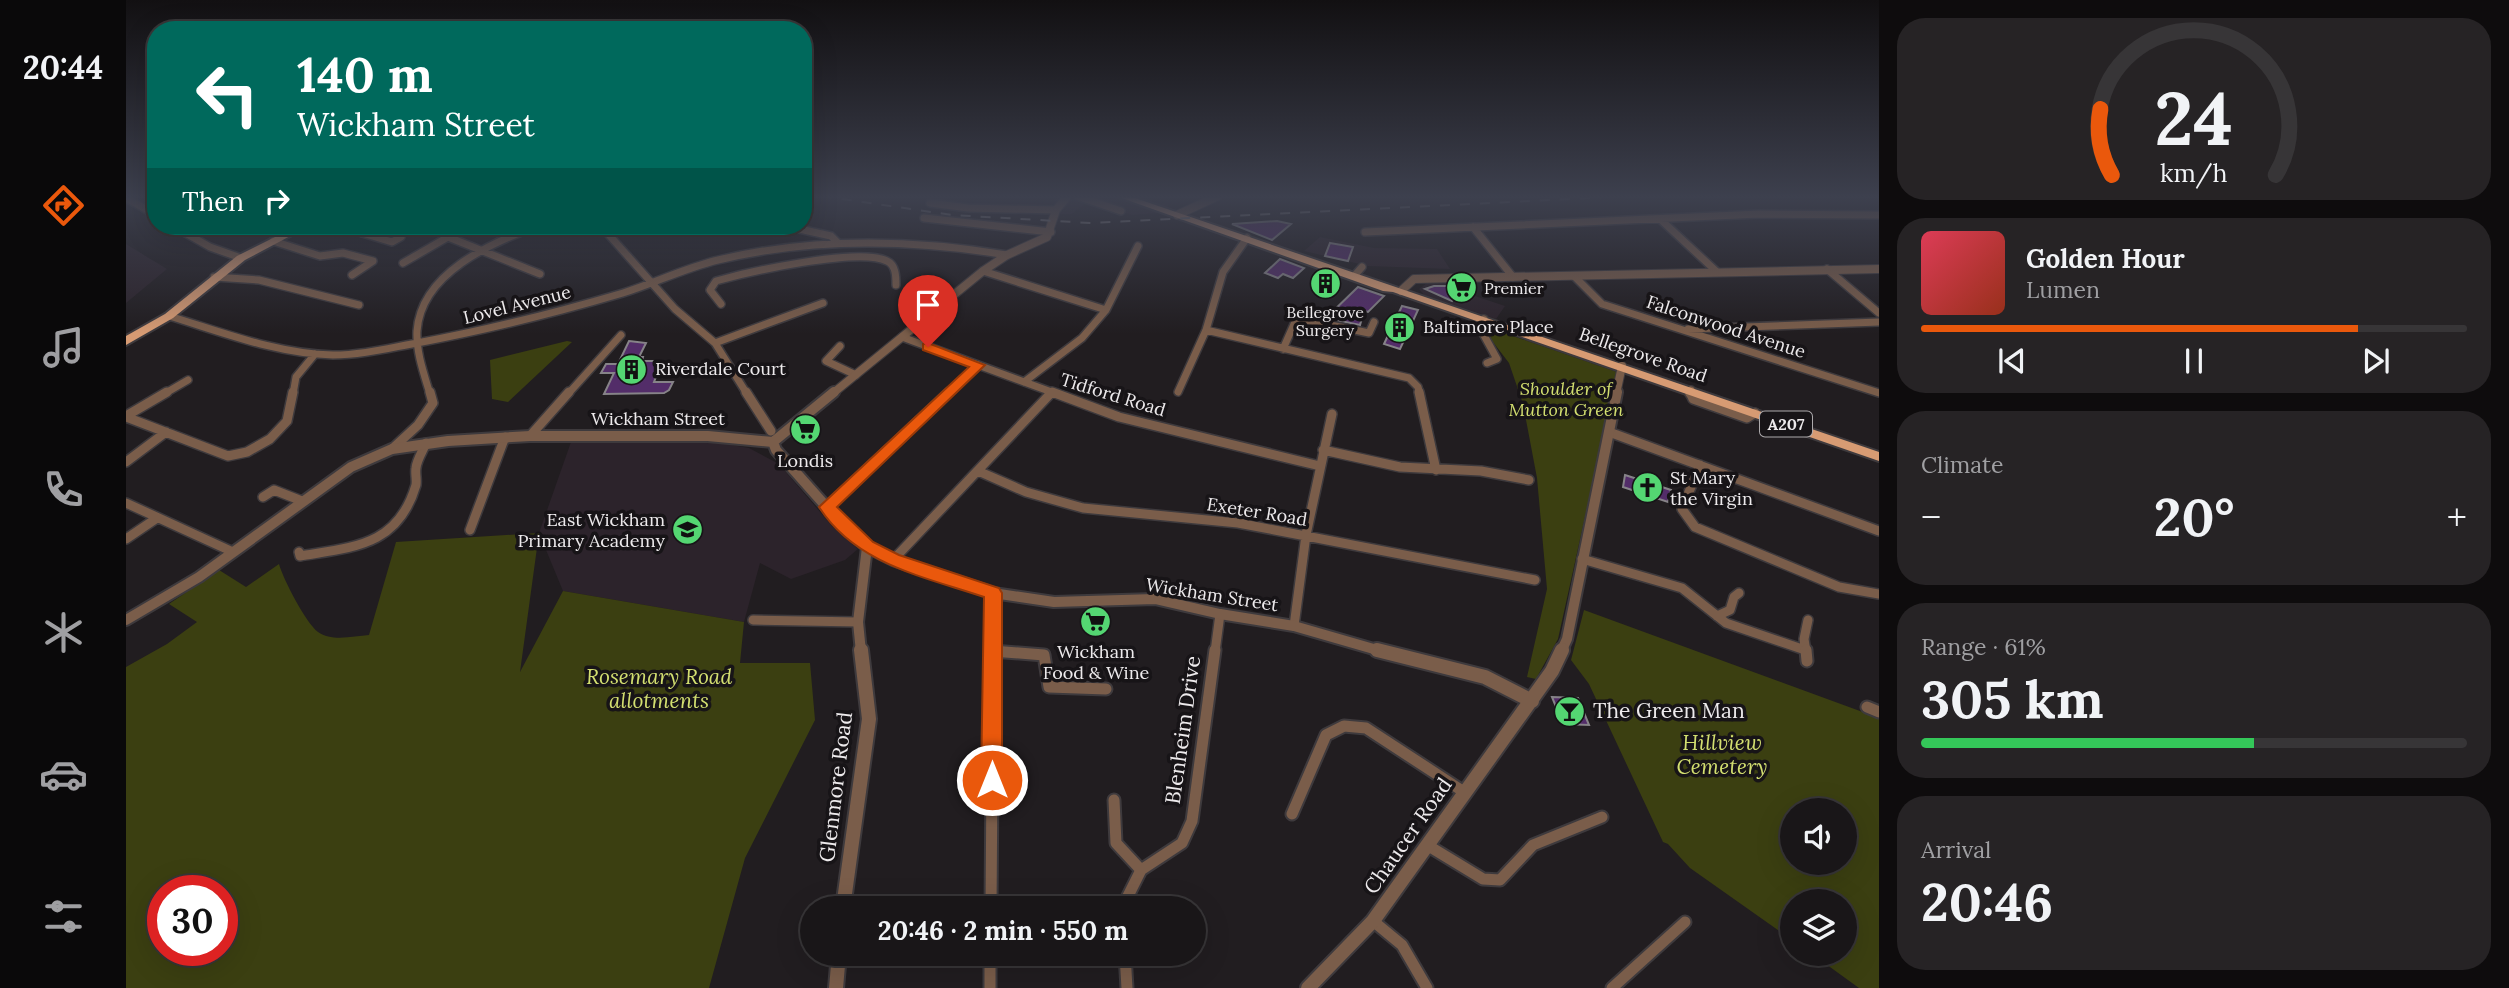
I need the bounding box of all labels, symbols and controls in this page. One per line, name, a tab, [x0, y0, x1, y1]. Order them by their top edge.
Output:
text: 140 m	[297, 43, 433, 105]
text: 20:44	[23, 47, 103, 88]
icon: left	[182, 49, 273, 140]
text: 24	[2155, 72, 2233, 165]
text: Wickham Street	[297, 104, 535, 145]
text: km/h	[2160, 157, 2228, 189]
icon: directions	[39, 181, 88, 230]
icon: right	[258, 182, 296, 220]
text: Then	[182, 185, 244, 218]
text: Golden Hour	[2026, 242, 2185, 275]
building icon: Bellegrove Surgery	[1308, 266, 1342, 300]
supermarket icon: Premier	[1444, 271, 1478, 305]
pin	[898, 275, 958, 347]
text: Lumen	[2026, 275, 2100, 304]
place label: Premier	[1484, 278, 1544, 298]
street label: Lovel Avenue	[461, 280, 573, 329]
icon: arrive	[909, 286, 947, 324]
street label: Falconwood Avenue	[1644, 290, 1809, 363]
place label: Bellegrove Surgery	[1286, 302, 1364, 340]
building icon: Baltimore Place	[1383, 310, 1417, 344]
place label: Baltimore Place	[1423, 315, 1554, 338]
street label: Bellegrove Road	[1576, 322, 1710, 387]
icon: music	[39, 323, 88, 372]
icon: previous	[1993, 342, 2031, 380]
icon: pause	[2175, 342, 2213, 380]
icon: next	[2357, 342, 2395, 380]
building icon: Riverdale Court	[615, 352, 649, 386]
place label: Riverdale Court	[655, 357, 786, 380]
street label: Tidford Road	[1058, 368, 1169, 421]
park label: Shoulder of Mutton Green	[1508, 377, 1624, 421]
street label: Wickham Street	[591, 407, 725, 430]
road number: A207	[1760, 412, 1812, 436]
supermarket icon: Londis	[788, 413, 822, 447]
place label: Londis	[777, 449, 833, 472]
text: Climate	[1921, 450, 2003, 479]
icon: phone	[39, 465, 88, 514]
place label: St Mary the Virgin	[1670, 466, 1753, 510]
church icon: St Mary the Virgin	[1630, 471, 1664, 505]
text: 20°	[2154, 484, 2234, 550]
street label: Exeter Road	[1205, 492, 1309, 531]
text: −	[1921, 493, 1941, 541]
text: +	[2447, 493, 2467, 541]
place label: East Wickham Primary Academy	[517, 508, 665, 552]
school or university icon: East Wickham Primary Academy	[671, 513, 705, 547]
street label: Wickham Street	[1144, 573, 1280, 616]
supermarket icon: Wickham Food & Wine	[1079, 605, 1113, 639]
icon: climate	[39, 608, 88, 657]
text: Range · 61%	[1921, 632, 2046, 661]
place label: Wickham Food & Wine	[1043, 640, 1150, 684]
street label: Blenheim Drive	[1159, 654, 1206, 806]
park label: Rosemary Road allotments	[586, 663, 732, 714]
text: 305 km	[1921, 666, 2104, 732]
bar icon: The Green Man	[1553, 694, 1587, 728]
place label: The Green Man	[1593, 697, 1745, 724]
street label: Glenmore Road	[813, 710, 858, 864]
park label: Hillview Cemetery	[1676, 729, 1768, 780]
position arrow	[955, 743, 1029, 817]
icon: car	[39, 750, 88, 799]
street label: Chaucer Road	[1357, 772, 1458, 899]
map controls	[1780, 798, 1857, 966]
button: sound	[1780, 798, 1857, 875]
text: Arrival	[1921, 835, 1991, 864]
text: 20:46	[1921, 869, 2053, 935]
speed limit sign: 30	[147, 875, 238, 966]
button: layers	[1780, 889, 1857, 966]
icon: filters	[39, 892, 88, 941]
text: 20:46 · 2 min · 550 m	[878, 914, 1128, 947]

